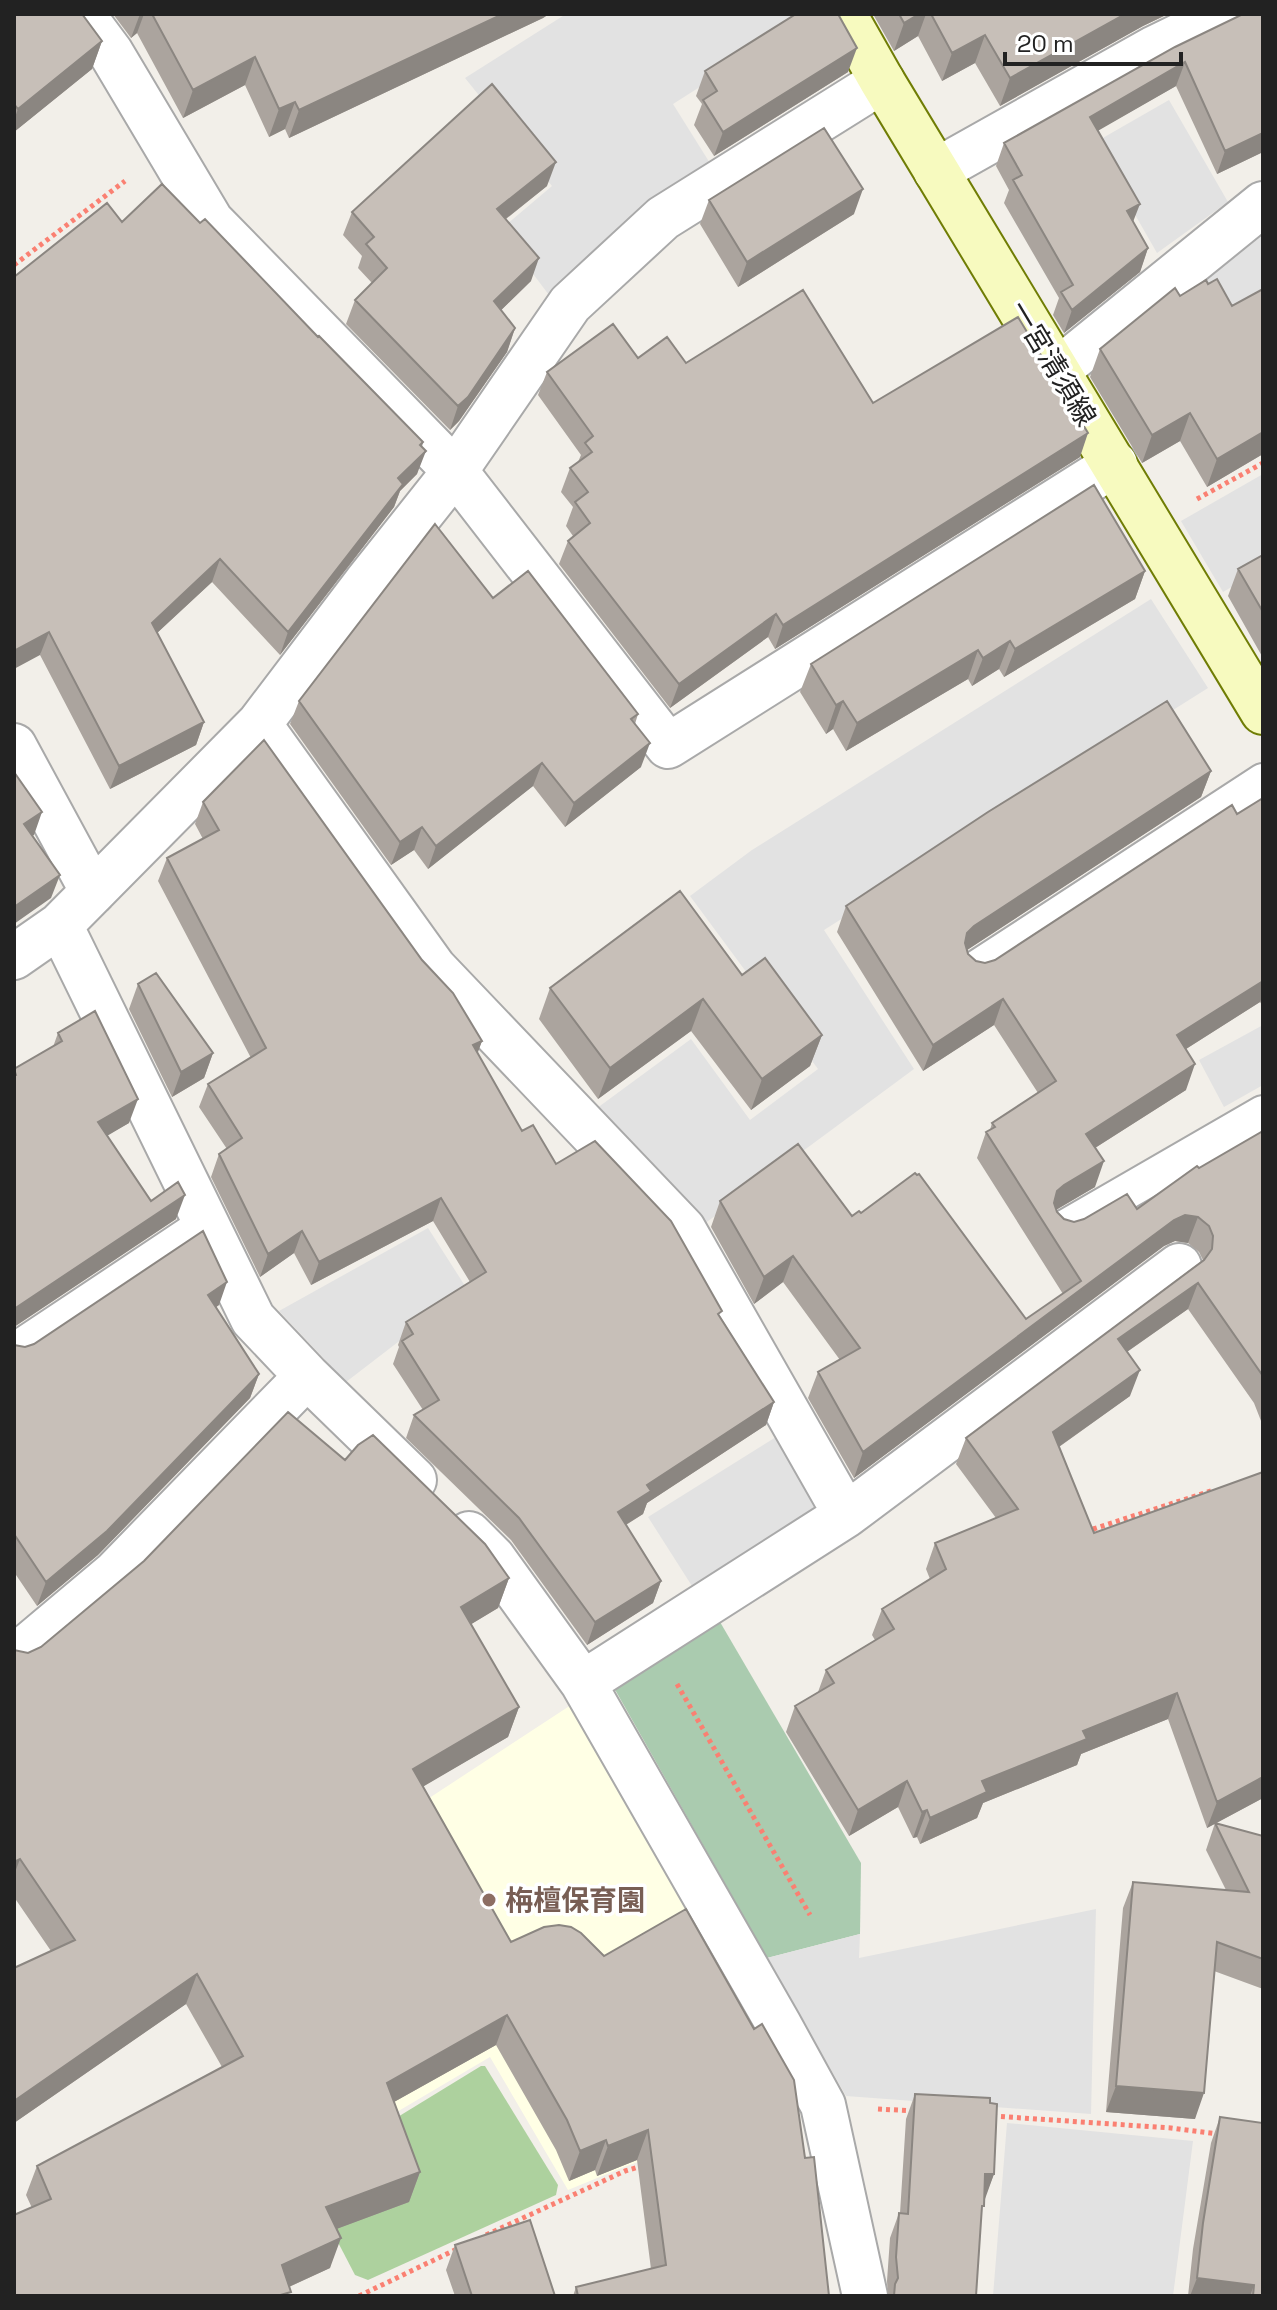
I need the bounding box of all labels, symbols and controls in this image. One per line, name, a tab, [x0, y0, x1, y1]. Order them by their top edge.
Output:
scale bar	[1005, 16, 1181, 66]
text: 20 m	[1017, 28, 1074, 59]
street label: 一宮清須線	[1002, 294, 1104, 432]
place label: 栴檀保育園	[505, 1882, 645, 1918]
marker: 栴檀保育園	[480, 1891, 498, 1909]

